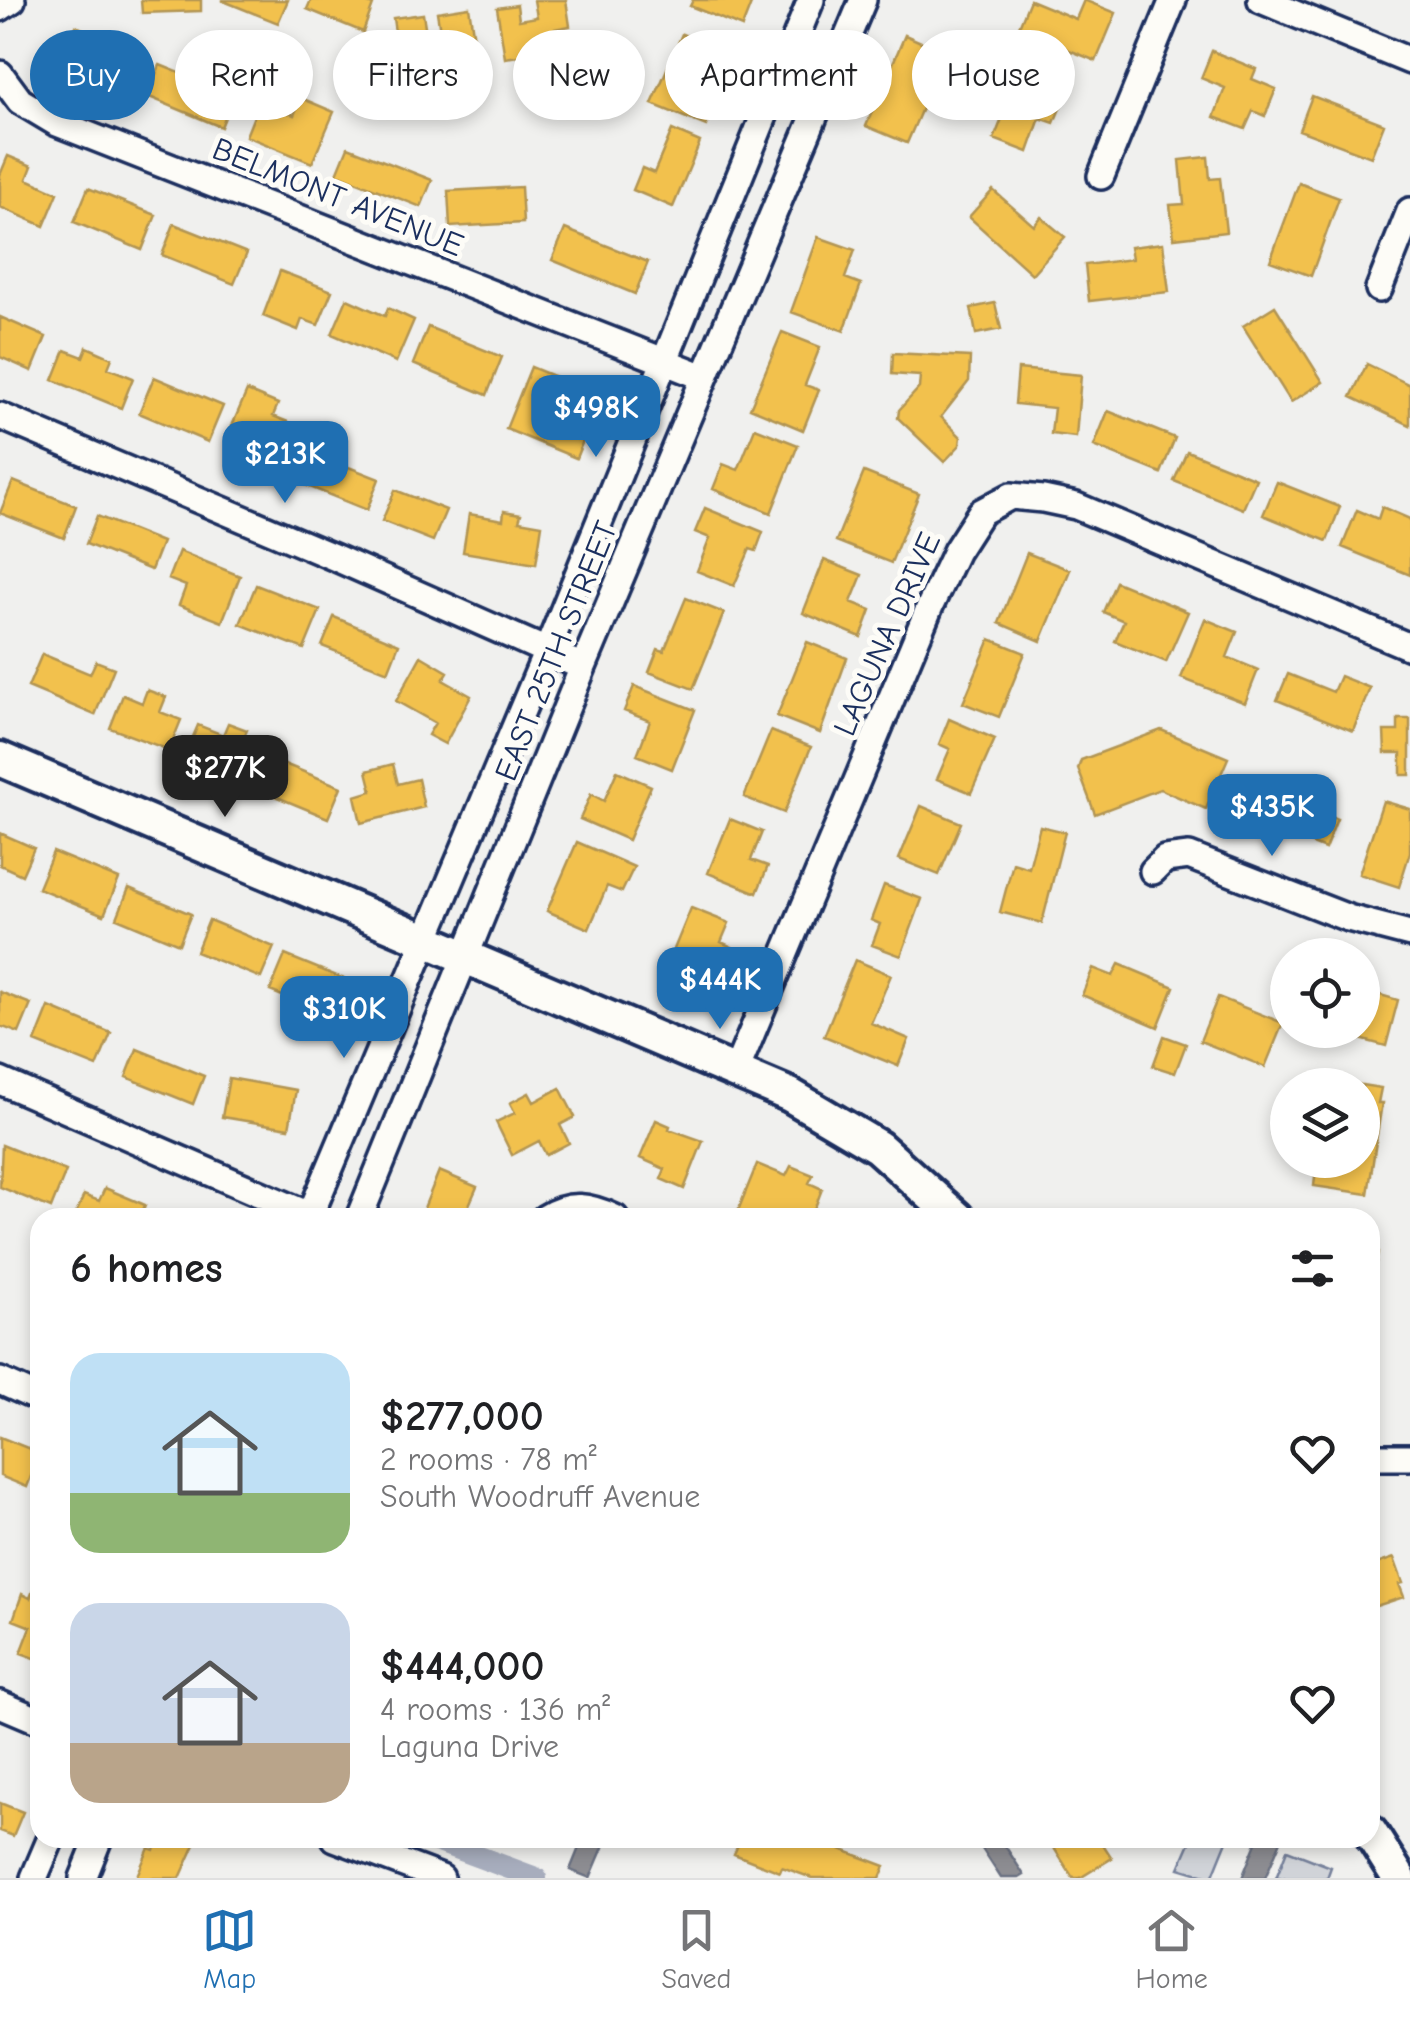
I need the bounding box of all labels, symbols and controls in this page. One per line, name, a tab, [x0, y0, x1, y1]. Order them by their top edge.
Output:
chip: Buy	[30, 30, 155, 120]
chip: Rent	[175, 30, 313, 120]
chip: Filters	[333, 30, 493, 120]
chip: New	[513, 30, 645, 120]
chip: Apartment	[665, 30, 892, 120]
chip: House	[912, 30, 1075, 120]
street label: BELMONT AVENUE	[207, 130, 469, 264]
pin: $498K	[526, 375, 666, 460]
text: $498K	[553, 389, 639, 426]
pin: $213K	[215, 421, 355, 506]
text: $213K	[244, 435, 326, 472]
street label: EAST 25TH STREET	[487, 516, 625, 786]
street label: LAGUNA DRIVE	[826, 527, 948, 741]
pin: $277K	[155, 735, 295, 820]
text: $277K	[184, 749, 266, 786]
pin: $435K	[1202, 774, 1342, 859]
text: $435K	[1229, 788, 1315, 825]
map controls	[1270, 938, 1380, 1178]
button: locate	[1270, 938, 1380, 1048]
pin: $444K	[650, 947, 790, 1032]
text: $444K	[679, 961, 761, 998]
pin: $310K	[274, 976, 414, 1061]
text: $310K	[302, 990, 386, 1027]
button: layers	[1270, 1068, 1380, 1178]
icon: filters	[1285, 1241, 1340, 1296]
text: 6 homes	[70, 1244, 223, 1293]
text: $277,000	[380, 1392, 544, 1441]
icon: home	[150, 1393, 270, 1513]
icon: heart	[1285, 1426, 1340, 1481]
text: 2 rooms · 78 m²	[380, 1441, 597, 1478]
text: South Woodruff Avenue	[380, 1478, 700, 1515]
text: $444,000	[380, 1642, 544, 1691]
icon: home	[150, 1643, 270, 1763]
icon: heart	[1285, 1676, 1340, 1731]
text: 4 rooms · 136 m²	[380, 1691, 610, 1728]
text: Laguna Drive	[380, 1728, 559, 1765]
tab: Map	[202, 1903, 257, 1995]
tab: Saved	[661, 1903, 731, 1995]
tab: Home	[1136, 1903, 1208, 1995]

